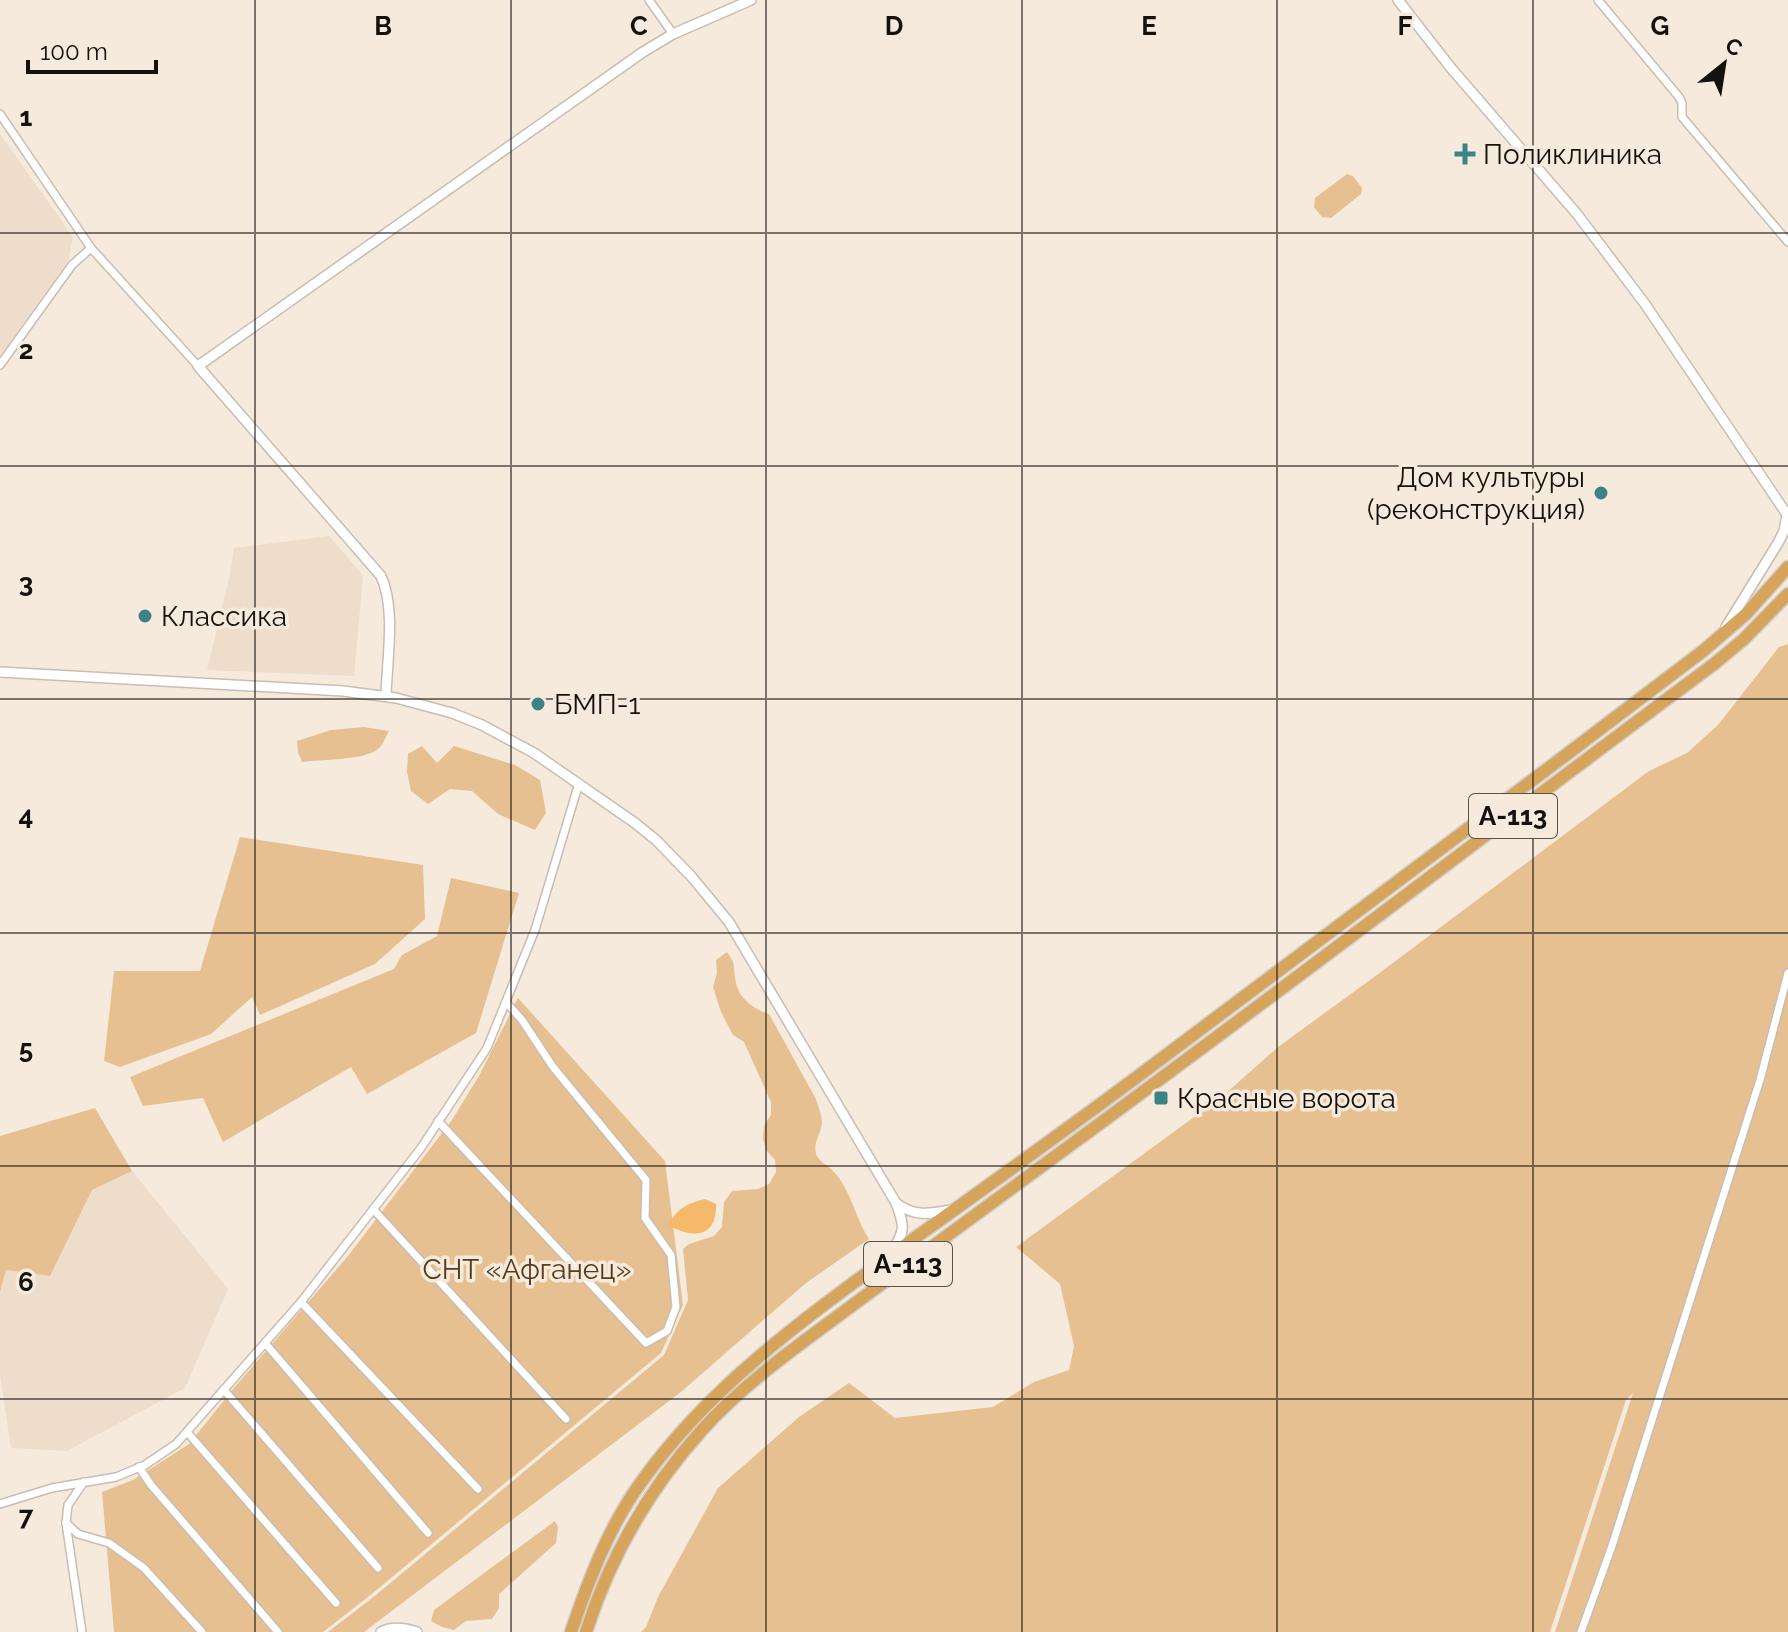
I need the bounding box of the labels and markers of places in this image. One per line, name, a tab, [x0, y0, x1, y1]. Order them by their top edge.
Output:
place label: Поликлиника	[1483, 138, 1662, 171]
marker: Поликлиника	[1454, 143, 1476, 165]
place label: Дом культуры (реконструкция)	[1367, 461, 1585, 526]
marker: Дом культуры (реконструкция)	[1592, 484, 1610, 502]
place label: Классика	[161, 600, 287, 633]
marker: Классика	[136, 607, 154, 625]
place label: БМП-1	[554, 688, 640, 721]
marker: БМП-1	[529, 695, 547, 713]
place label: Красные ворота	[1177, 1082, 1396, 1115]
marker: Красные ворота	[1152, 1089, 1170, 1107]

